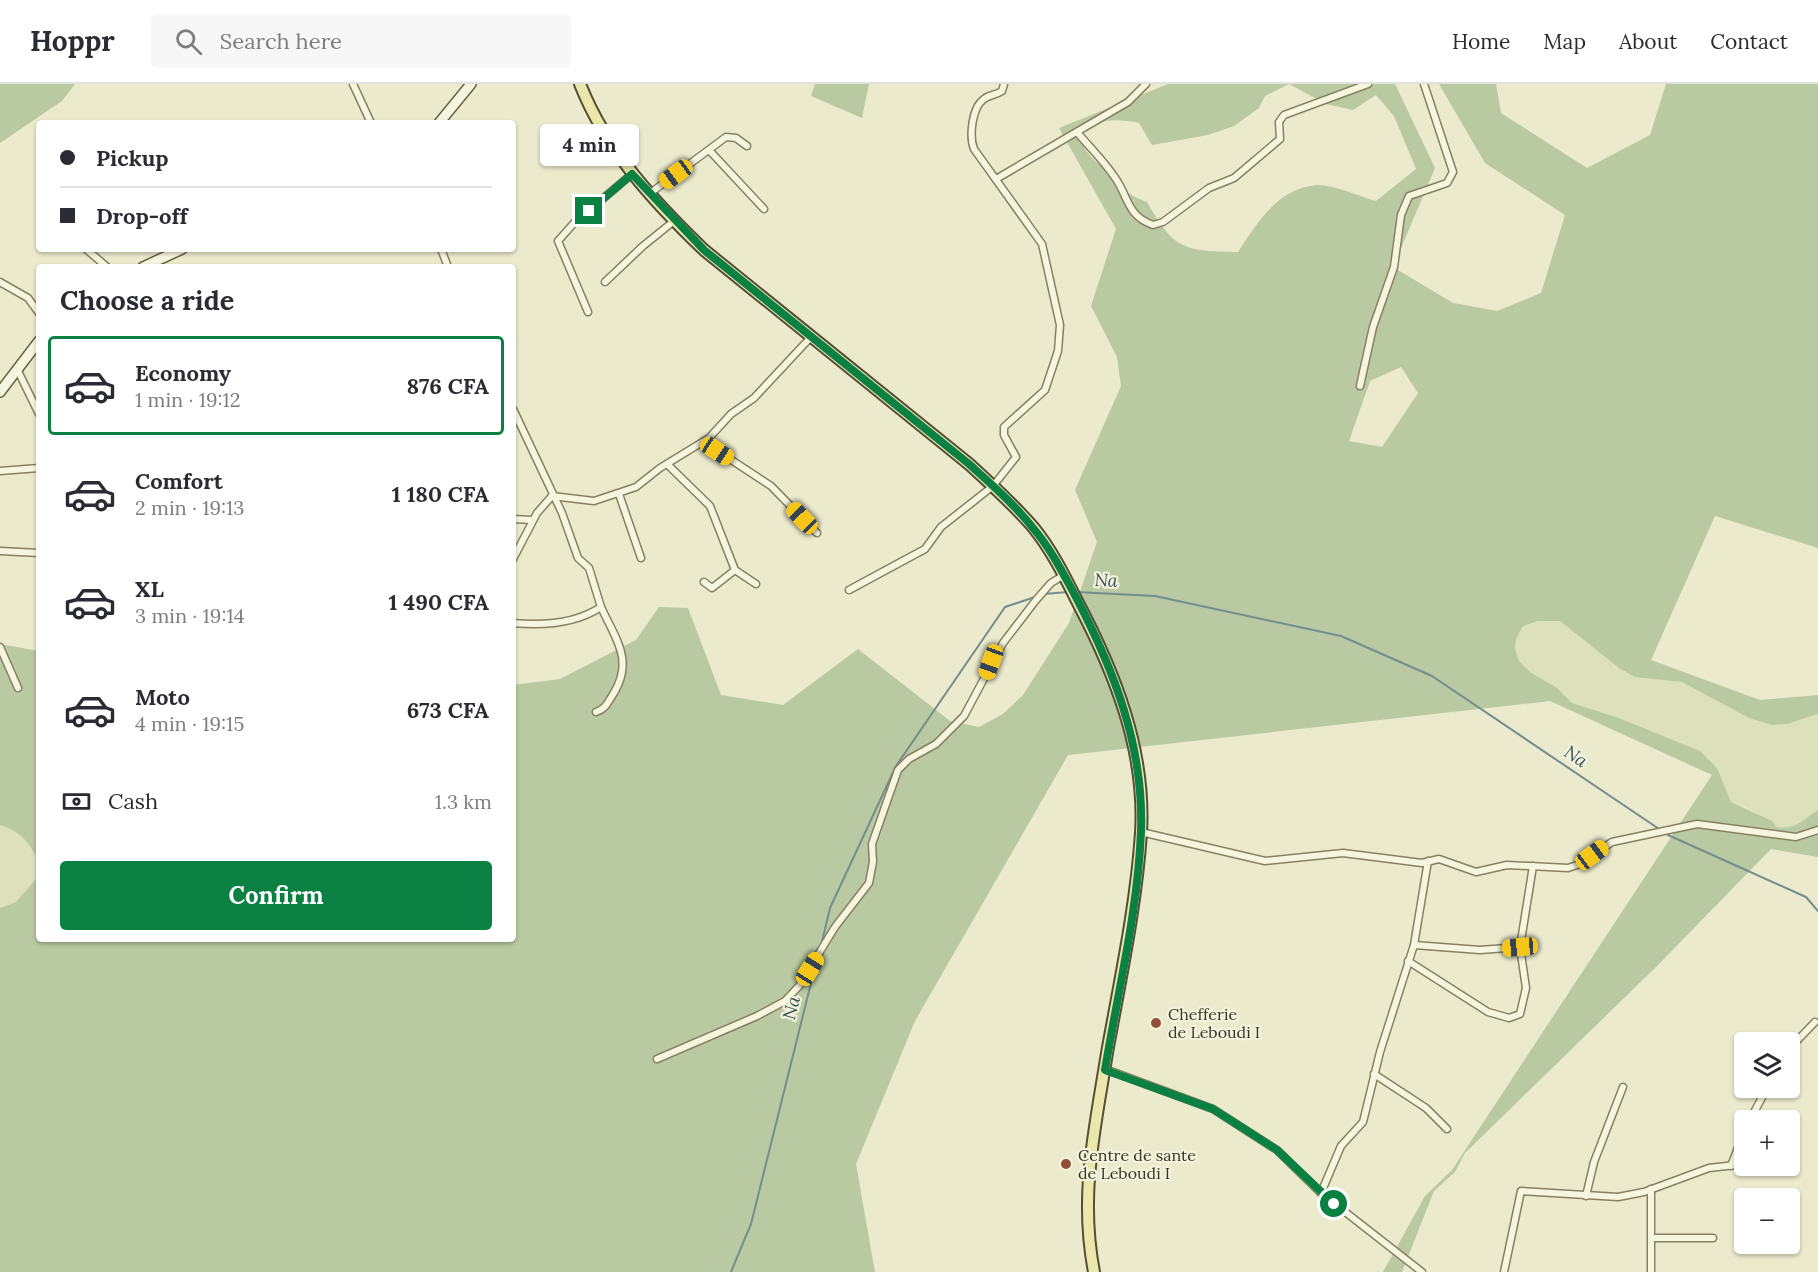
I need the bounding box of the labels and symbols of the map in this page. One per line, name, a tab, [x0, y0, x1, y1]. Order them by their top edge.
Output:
callout: 4 min	[540, 124, 638, 166]
car	[656, 156, 696, 192]
route end	[575, 197, 602, 224]
car	[697, 434, 737, 468]
car	[783, 499, 821, 537]
water label: Na	[1094, 568, 1118, 592]
car	[976, 642, 1006, 682]
water label: Na	[1560, 740, 1592, 772]
car	[1572, 837, 1612, 873]
car	[1501, 936, 1539, 958]
car	[793, 949, 827, 989]
water label: Na	[777, 994, 805, 1022]
place label: Chefferie de Leboudi I	[1168, 1004, 1260, 1042]
marker: Chefferie de Leboudi I	[1149, 1016, 1163, 1030]
place label: Centre de sante de Leboudi I	[1078, 1145, 1196, 1183]
marker: Centre de sante de Leboudi I	[1059, 1157, 1073, 1171]
route start	[1320, 1190, 1347, 1217]

